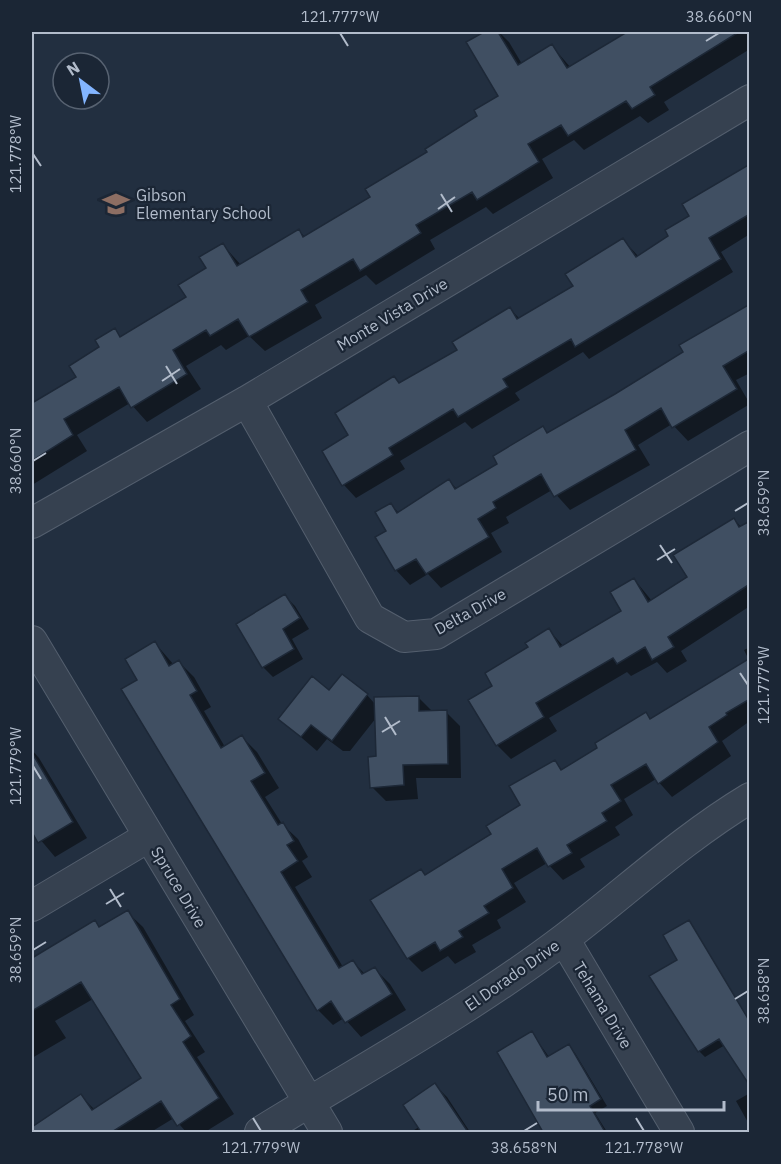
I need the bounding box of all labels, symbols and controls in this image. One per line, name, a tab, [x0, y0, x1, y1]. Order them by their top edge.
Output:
text: 121.777°W	[301, 7, 380, 26]
text: 38.660°N	[686, 7, 752, 26]
north arrow	[51, 51, 111, 111]
text: N	[63, 57, 83, 80]
text: 121.778°W	[6, 114, 25, 193]
place label: Gibson Elementary School	[136, 185, 271, 223]
school or university icon: Gibson Elementary School	[101, 189, 131, 219]
street label: Monte Vista Drive	[333, 273, 451, 355]
text: 38.660°N	[6, 428, 25, 494]
text: 38.659°N	[754, 470, 773, 536]
street label: Delta Drive	[431, 583, 510, 639]
text: 121.777°W	[754, 645, 773, 724]
text: 121.779°W	[6, 726, 25, 805]
street label: Spruce Drive	[147, 843, 211, 931]
text: 38.659°N	[6, 917, 25, 983]
street label: El Dorado Drive	[461, 935, 563, 1015]
street label: Tehama Drive	[569, 958, 637, 1052]
text: 38.658°N	[754, 958, 773, 1024]
scale bar	[538, 1074, 724, 1112]
text: 50 m	[547, 1083, 589, 1106]
text: 121.779°W	[222, 1138, 301, 1157]
text: 38.658°N	[491, 1138, 557, 1157]
text: 121.778°W	[605, 1138, 684, 1157]

